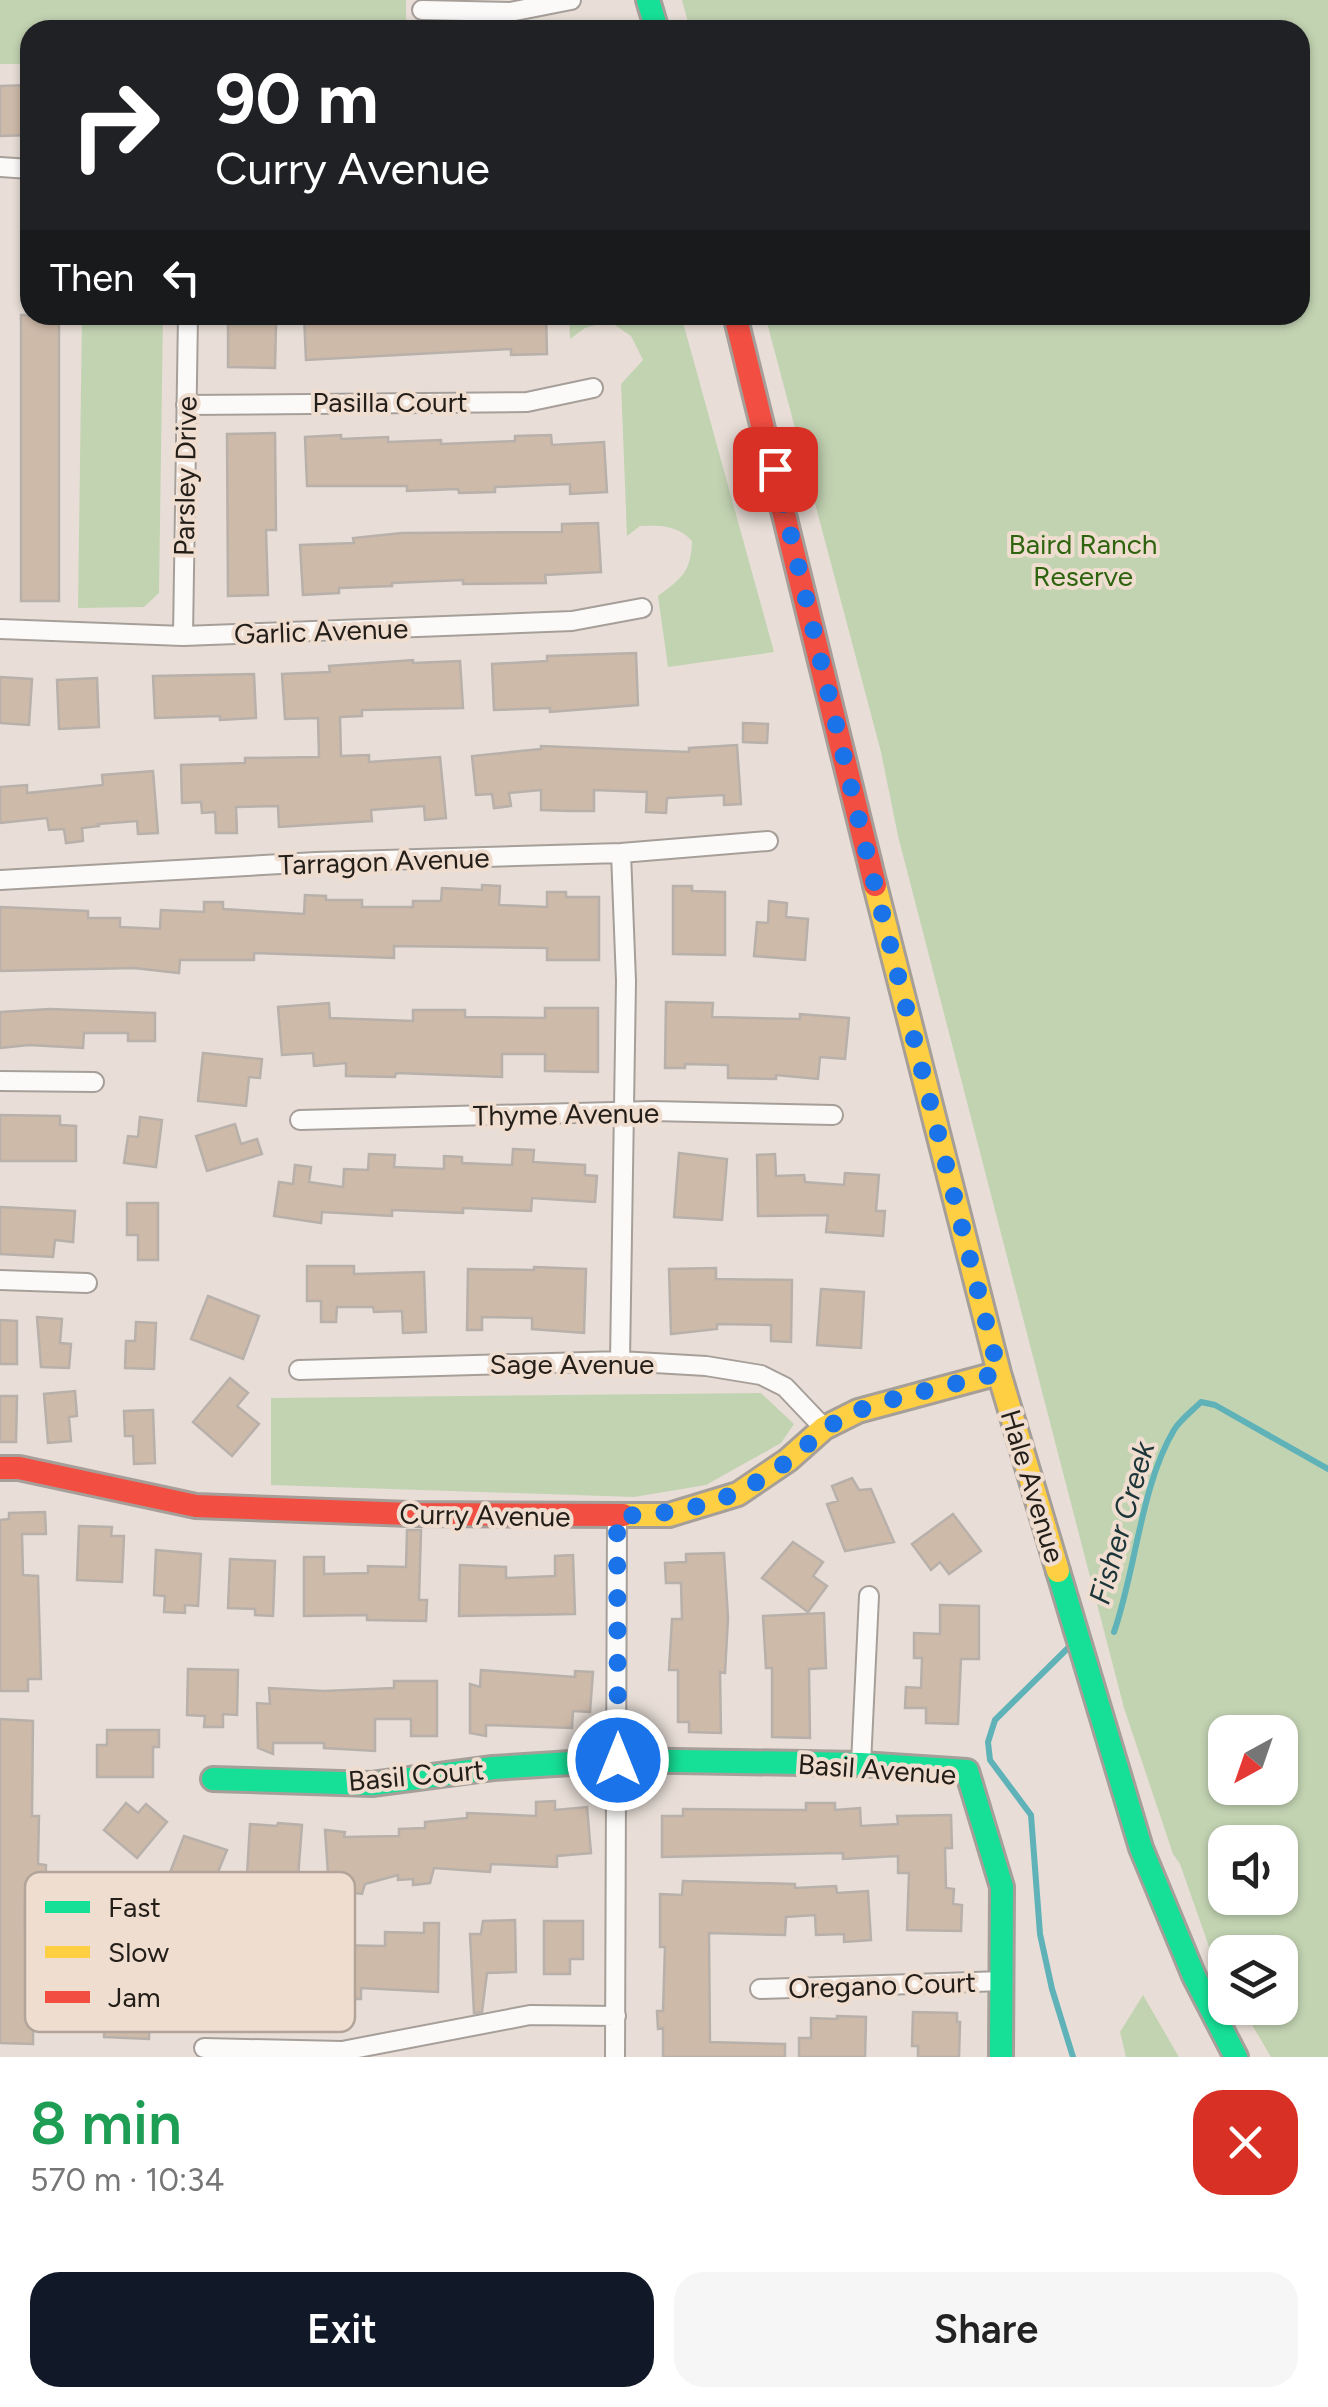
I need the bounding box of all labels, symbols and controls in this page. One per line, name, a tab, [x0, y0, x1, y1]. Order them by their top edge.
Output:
text: 90 m	[215, 56, 379, 141]
icon: right	[50, 60, 180, 190]
text: Curry Avenue	[215, 141, 490, 195]
icon: left	[154, 250, 209, 305]
text: Then	[50, 255, 134, 301]
street label: Pasilla Court	[312, 385, 468, 419]
street label: Parsley Drive	[167, 396, 203, 556]
pin	[733, 427, 818, 512]
icon: arrive	[748, 442, 803, 497]
park label: Baird Ranch Reserve	[1009, 527, 1157, 593]
street label: Garlic Avenue	[233, 611, 409, 651]
street label: Tarragon Avenue	[278, 840, 490, 882]
street label: Thyme Avenue	[473, 1095, 659, 1133]
street label: Sage Avenue	[490, 1347, 654, 1381]
street label: Hale Avenue	[994, 1405, 1072, 1567]
water label: Fisher Creek	[1081, 1436, 1163, 1608]
street label: Curry Avenue	[399, 1497, 571, 1533]
position arrow	[566, 1708, 670, 1812]
north arrow	[1208, 1715, 1298, 1805]
map controls	[1208, 1715, 1298, 2025]
street label: Basil Avenue	[797, 1747, 957, 1791]
street label: Basil Court	[347, 1752, 485, 1798]
button: sound	[1208, 1825, 1298, 1915]
legend	[25, 1872, 355, 2032]
text: Fast	[108, 1890, 161, 1924]
text: Slow	[108, 1935, 169, 1969]
button: layers	[1208, 1935, 1298, 2025]
street label: Oregano Court	[787, 1965, 977, 2005]
text: Jam	[108, 1980, 161, 2014]
text: 8 min	[30, 2087, 182, 2159]
button: close	[1193, 2090, 1298, 2195]
text: 570 m · 10:34	[30, 2161, 224, 2199]
button: Exit	[30, 2272, 654, 2387]
button: Share	[674, 2272, 1298, 2387]

